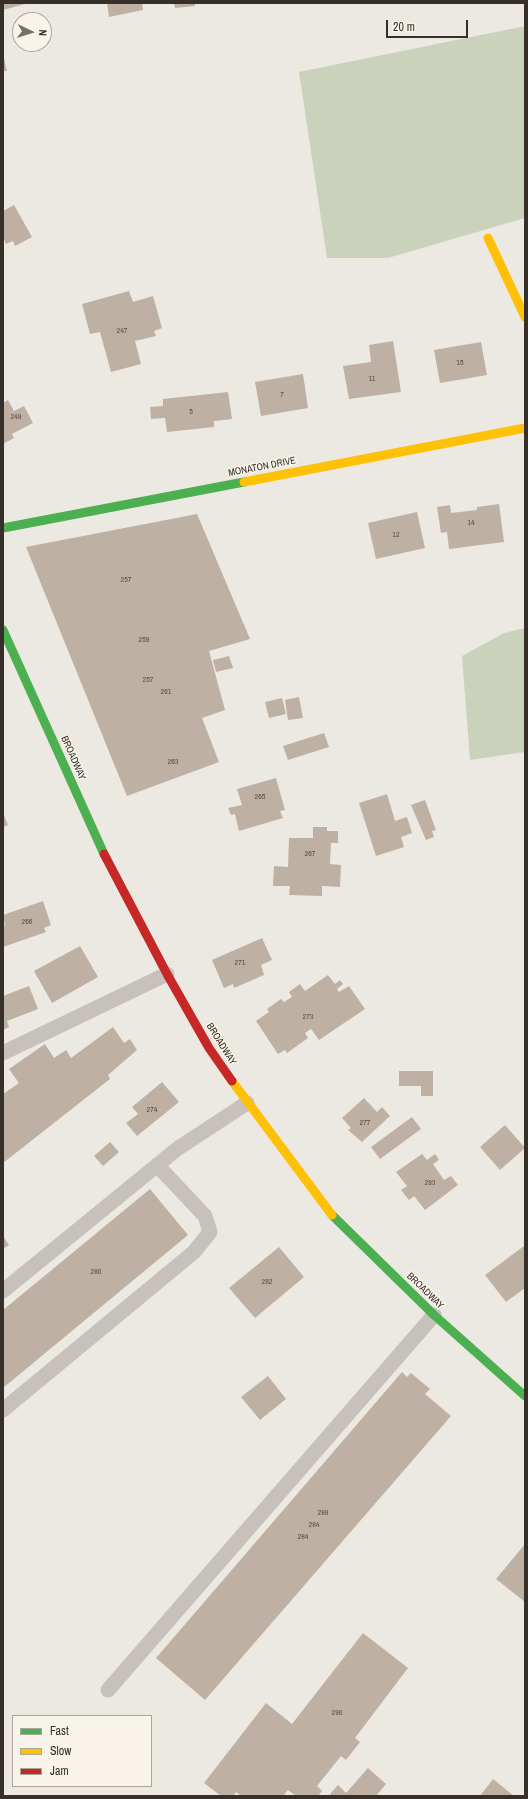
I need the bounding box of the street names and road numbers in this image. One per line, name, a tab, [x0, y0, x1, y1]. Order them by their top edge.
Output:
street label: MONATON DRIVE	[227, 455, 297, 479]
street label: BROADWAY	[58, 734, 88, 782]
street label: BROADWAY	[203, 1021, 239, 1067]
street label: BROADWAY	[404, 1270, 446, 1312]

